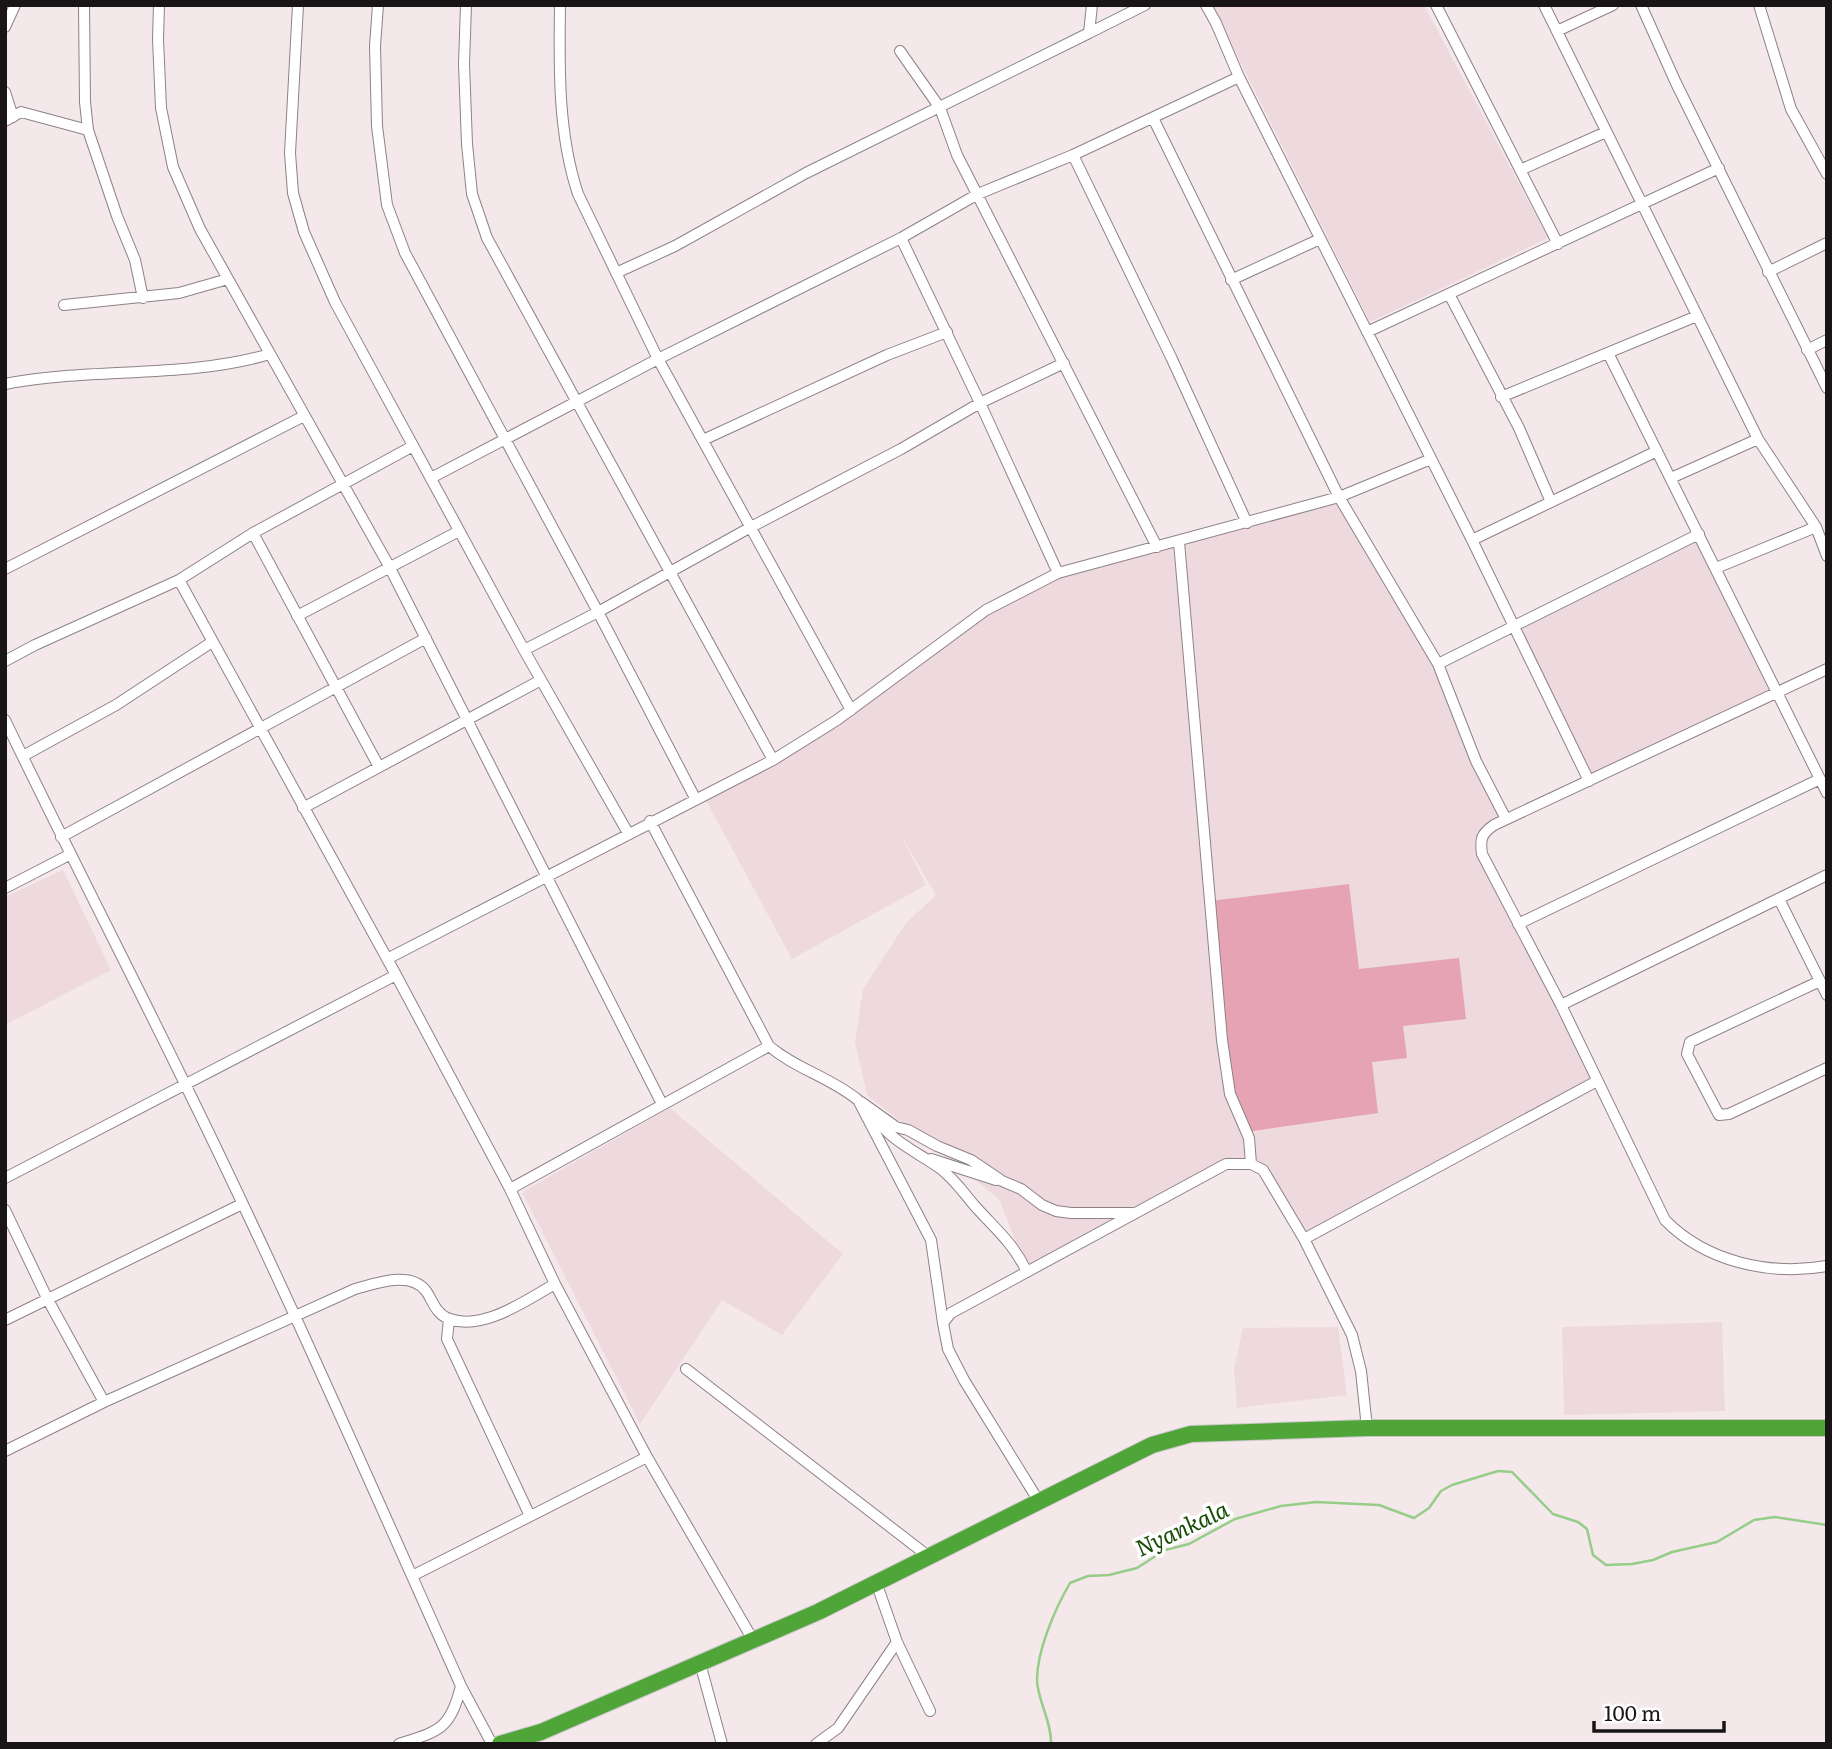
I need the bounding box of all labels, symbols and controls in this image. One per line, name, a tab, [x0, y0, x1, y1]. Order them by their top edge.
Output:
water label: Nyankala	[1129, 1491, 1233, 1564]
scale bar	[1594, 1690, 1724, 1734]
text: 100 m	[1604, 1696, 1661, 1727]

